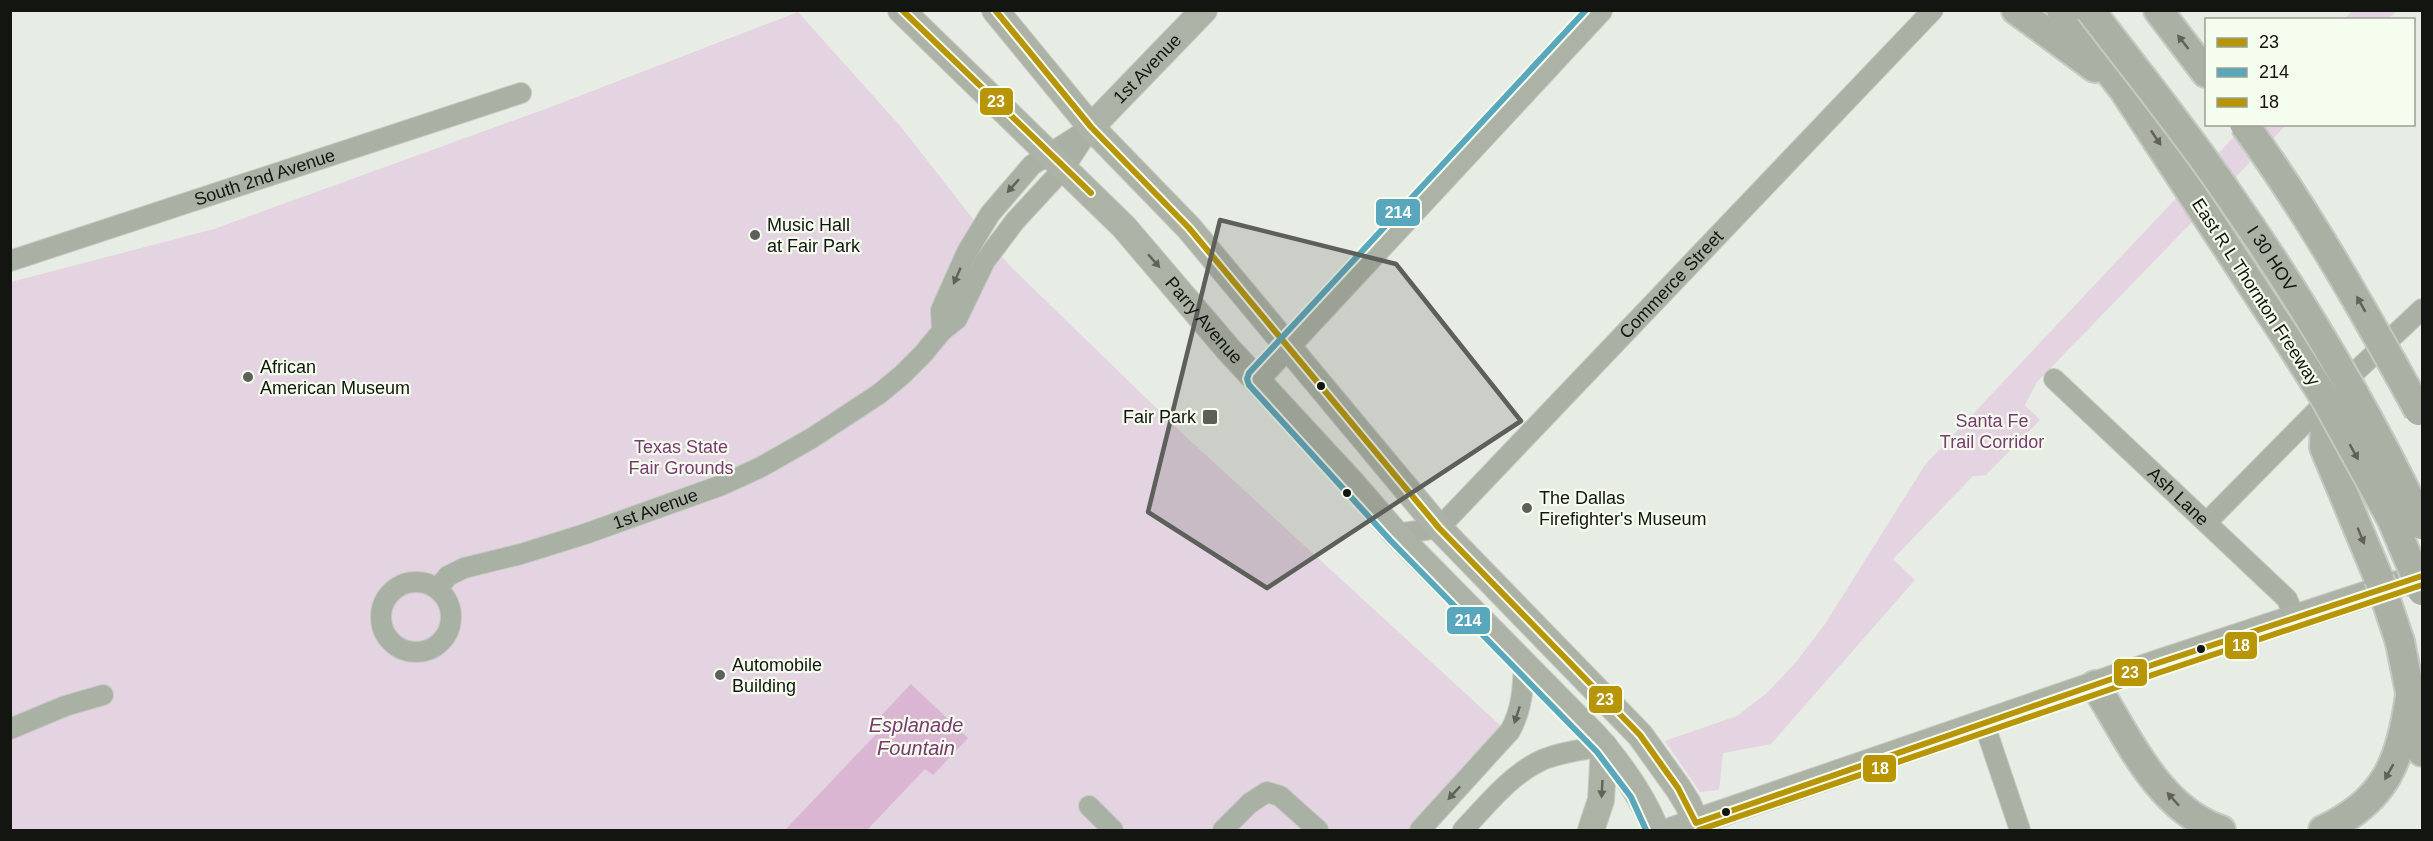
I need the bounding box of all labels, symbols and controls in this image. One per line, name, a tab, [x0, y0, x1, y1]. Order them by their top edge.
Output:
legend	[2205, 18, 2415, 126]
street label: 1st Avenue	[1109, 30, 1185, 108]
text: 23	[2259, 32, 2279, 52]
one-way arrow	[2177, 34, 2189, 49]
text: 214	[2259, 62, 2289, 82]
line badge: 23	[979, 87, 1014, 116]
text: 18	[2259, 92, 2279, 112]
text: 23	[987, 93, 1005, 110]
one-way arrow	[2150, 129, 2161, 146]
street label: South 2nd Avenue	[192, 145, 337, 210]
one-way arrow	[1006, 179, 1020, 194]
street label: East R L Thornton Freeway	[2188, 195, 2324, 389]
line badge: 214	[1375, 198, 1421, 227]
text: 214	[1385, 204, 1411, 221]
place label: Music Hall at Fair Park	[767, 215, 861, 256]
street label: I 30 HOV	[2243, 222, 2300, 295]
street label: Commerce Street	[1615, 226, 1727, 342]
marker: Music Hall at Fair Park	[748, 228, 762, 242]
one-way arrow	[1147, 254, 1161, 269]
one-way arrow	[952, 268, 961, 285]
street label: Parry Avenue	[1161, 273, 1246, 368]
one-way arrow	[2356, 296, 2366, 313]
place label: African American Museum	[260, 357, 410, 398]
marker: African American Museum	[241, 370, 255, 384]
unlabelled marker	[1315, 380, 1327, 392]
place label: Fair Park	[1123, 407, 1197, 427]
marker: Fair Park	[1201, 408, 1219, 426]
park label: Santa Fe Trail Corridor	[1940, 411, 2044, 452]
park label: Texas State Fair Grounds	[628, 437, 734, 478]
one-way arrow	[2349, 444, 2359, 461]
street label: Ash Lane	[2144, 463, 2213, 530]
street label: 1st Avenue	[610, 484, 701, 533]
unlabelled marker	[1341, 487, 1353, 499]
place label: The Dallas Firefighter's Museum	[1539, 488, 1706, 529]
marker: The Dallas Firefighter's Museum	[1520, 501, 1534, 515]
one-way arrow	[2356, 527, 2366, 545]
line badge: 214	[1446, 606, 1491, 635]
text: 214	[1455, 612, 1481, 629]
line badge: 18	[2224, 631, 2258, 660]
text: 18	[2232, 637, 2250, 654]
unlabelled marker	[2195, 643, 2207, 655]
place label: Automobile Building	[732, 655, 822, 696]
line badge: 23	[2113, 658, 2148, 687]
text: 23	[2121, 664, 2139, 681]
marker: Automobile Building	[713, 668, 727, 682]
line badge: 23	[1588, 685, 1623, 714]
text: 23	[1596, 691, 1614, 708]
one-way arrow	[1512, 706, 1521, 724]
water label: Esplanade Fountain	[869, 714, 963, 759]
line badge: 18	[1862, 754, 1897, 783]
text: 18	[1871, 760, 1889, 777]
one-way arrow	[2384, 764, 2394, 781]
one-way arrow	[1597, 780, 1606, 799]
one-way arrow	[1447, 786, 1461, 801]
one-way arrow	[2167, 792, 2180, 807]
unlabelled marker	[1720, 806, 1732, 818]

